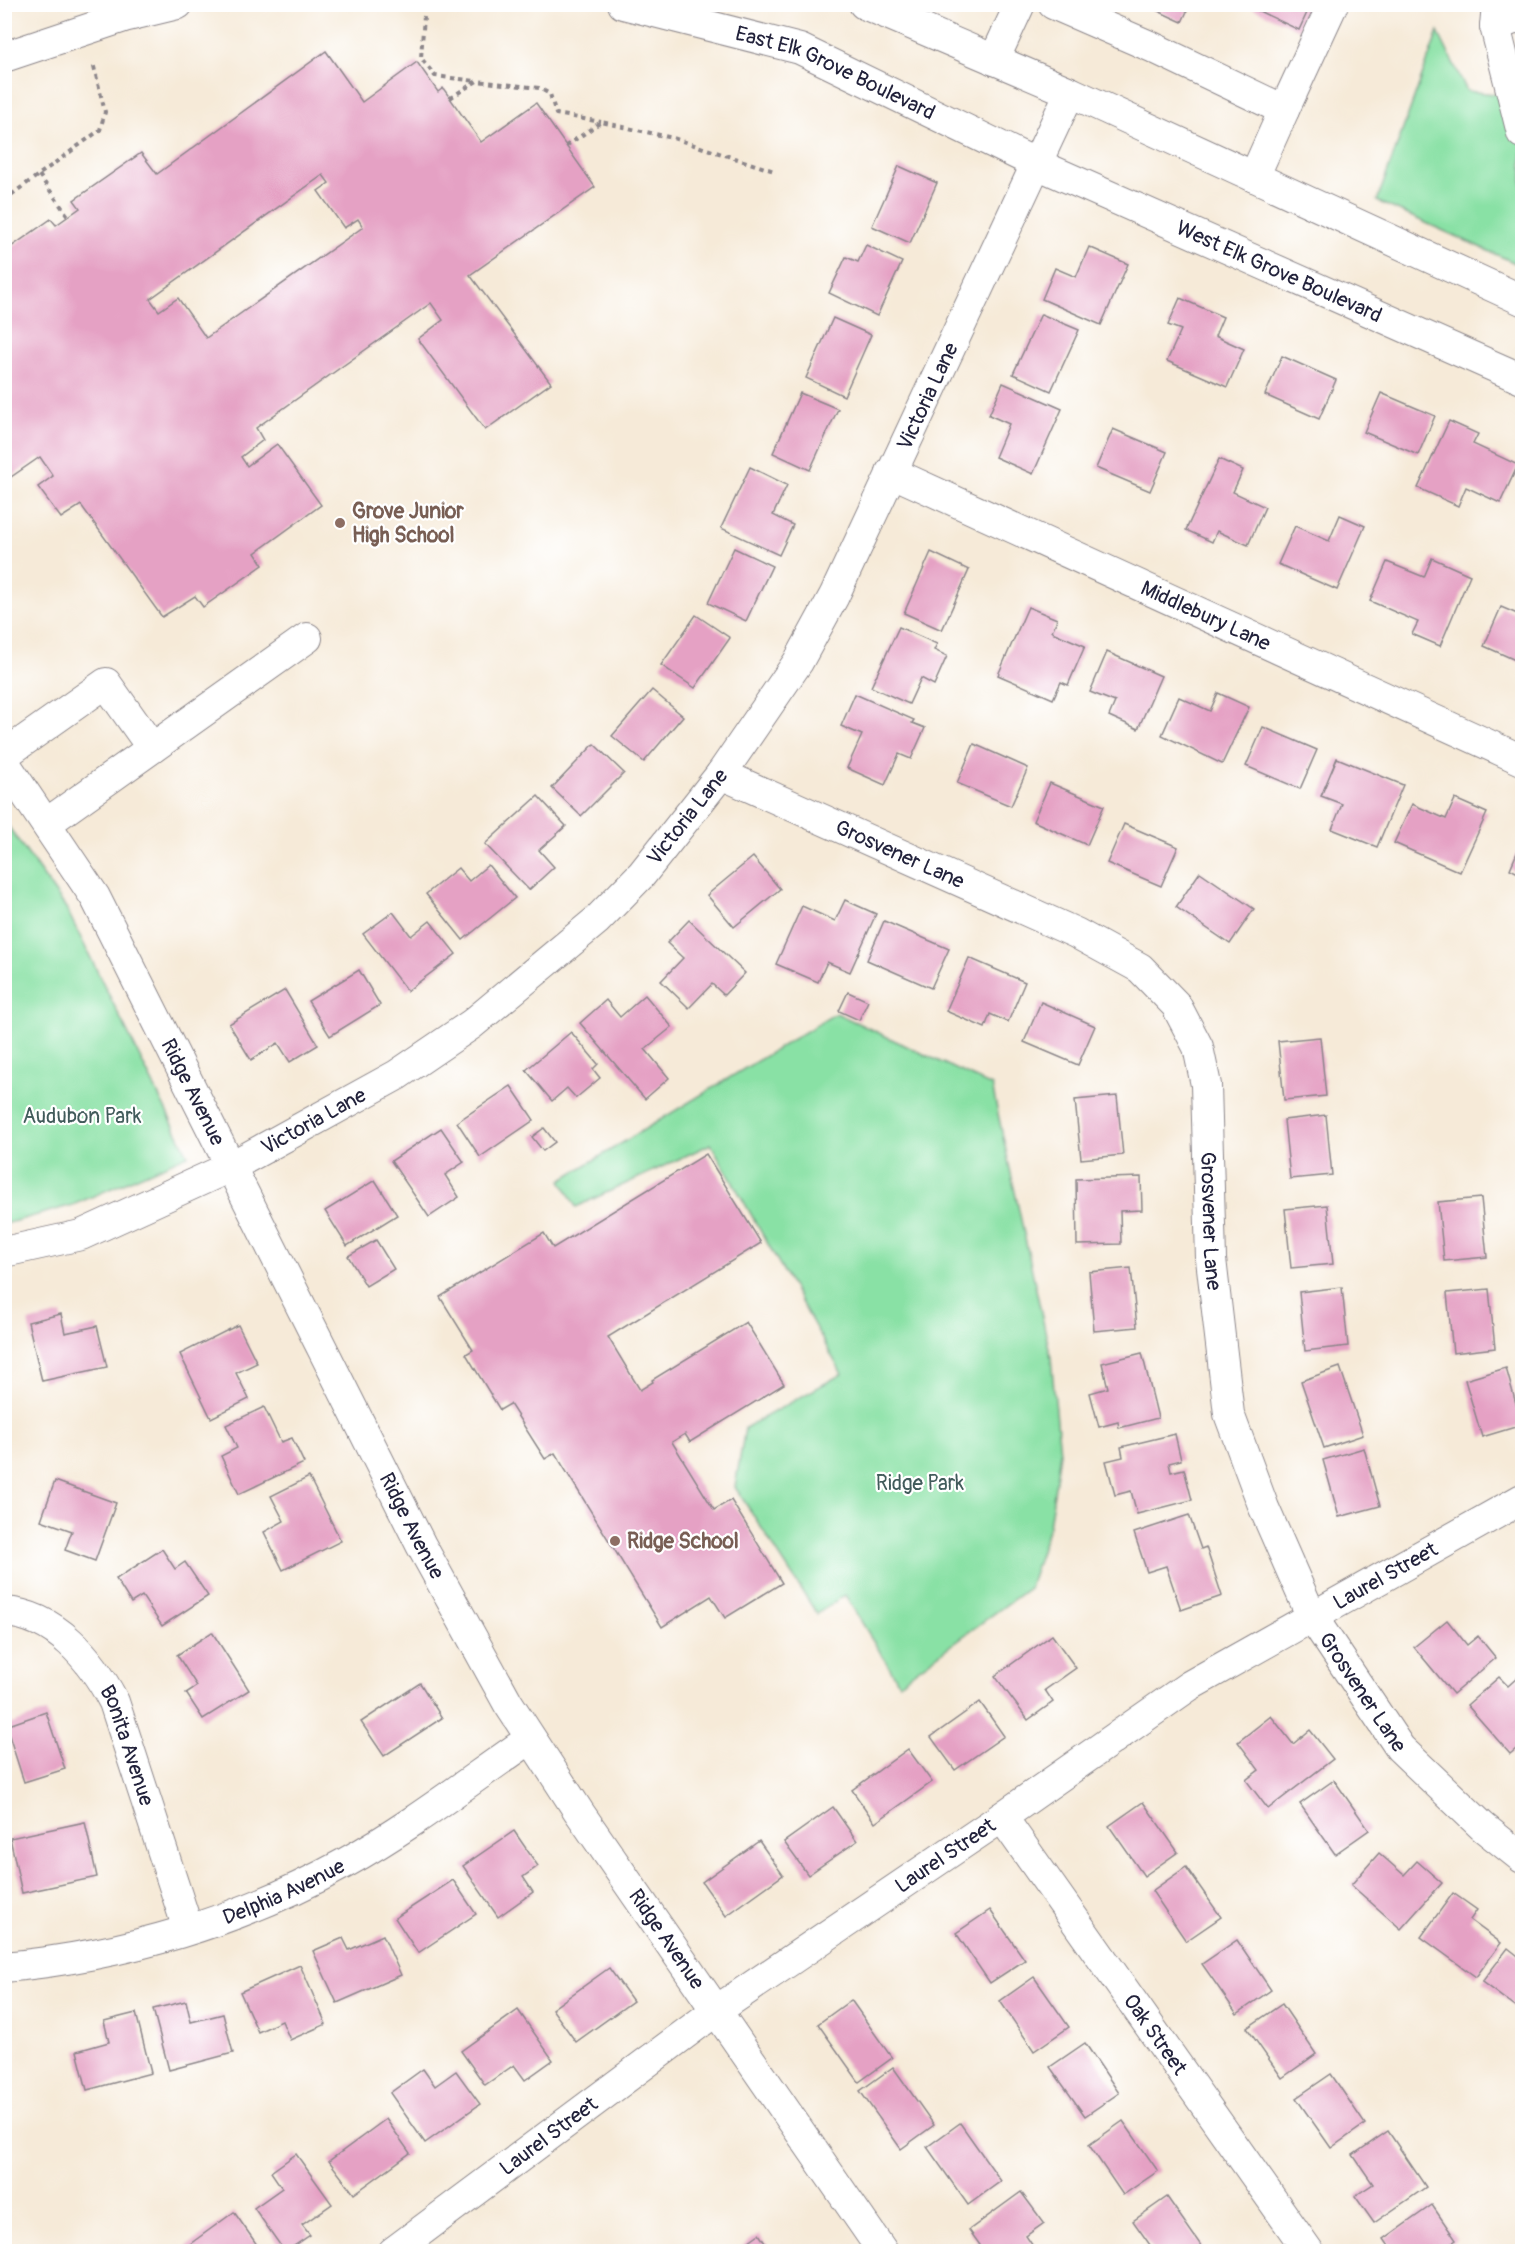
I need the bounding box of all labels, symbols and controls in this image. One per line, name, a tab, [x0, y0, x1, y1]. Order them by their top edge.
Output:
street label: East Elk Grove Boulevard	[733, 20, 940, 126]
street label: West Elk Grove Boulevard	[1172, 214, 1386, 329]
street label: Victoria Lane	[891, 338, 965, 454]
place label: Grove Junior High School	[352, 498, 464, 549]
marker: Grove Junior High School	[333, 516, 347, 530]
street label: Middlebury Lane	[1136, 574, 1276, 657]
street label: Victoria Lane	[641, 762, 734, 870]
street label: Grosvener Lane	[831, 813, 969, 895]
street label: Ridge Avenue	[155, 1034, 232, 1150]
street label: Victoria Lane	[256, 1081, 371, 1161]
park label: Audubon Park	[23, 1103, 142, 1130]
street label: Grosvener Lane	[1194, 1151, 1228, 1292]
street label: Ridge Avenue	[373, 1468, 451, 1584]
park label: Ridge Park	[876, 1470, 964, 1497]
place label: Ridge School	[627, 1528, 739, 1555]
marker: Ridge School	[608, 1534, 622, 1548]
street label: Laurel Street	[1328, 1535, 1443, 1616]
street label: Grosvener Lane	[1313, 1627, 1413, 1758]
street label: Bonita Avenue	[94, 1680, 161, 1810]
street label: Laurel Street	[890, 1812, 1001, 1899]
street label: Delphia Avenue	[219, 1852, 350, 1931]
street label: Ridge Avenue	[623, 1884, 711, 1995]
street label: Oak Street	[1117, 1988, 1194, 2081]
street label: Laurel Street	[494, 2090, 603, 2181]

